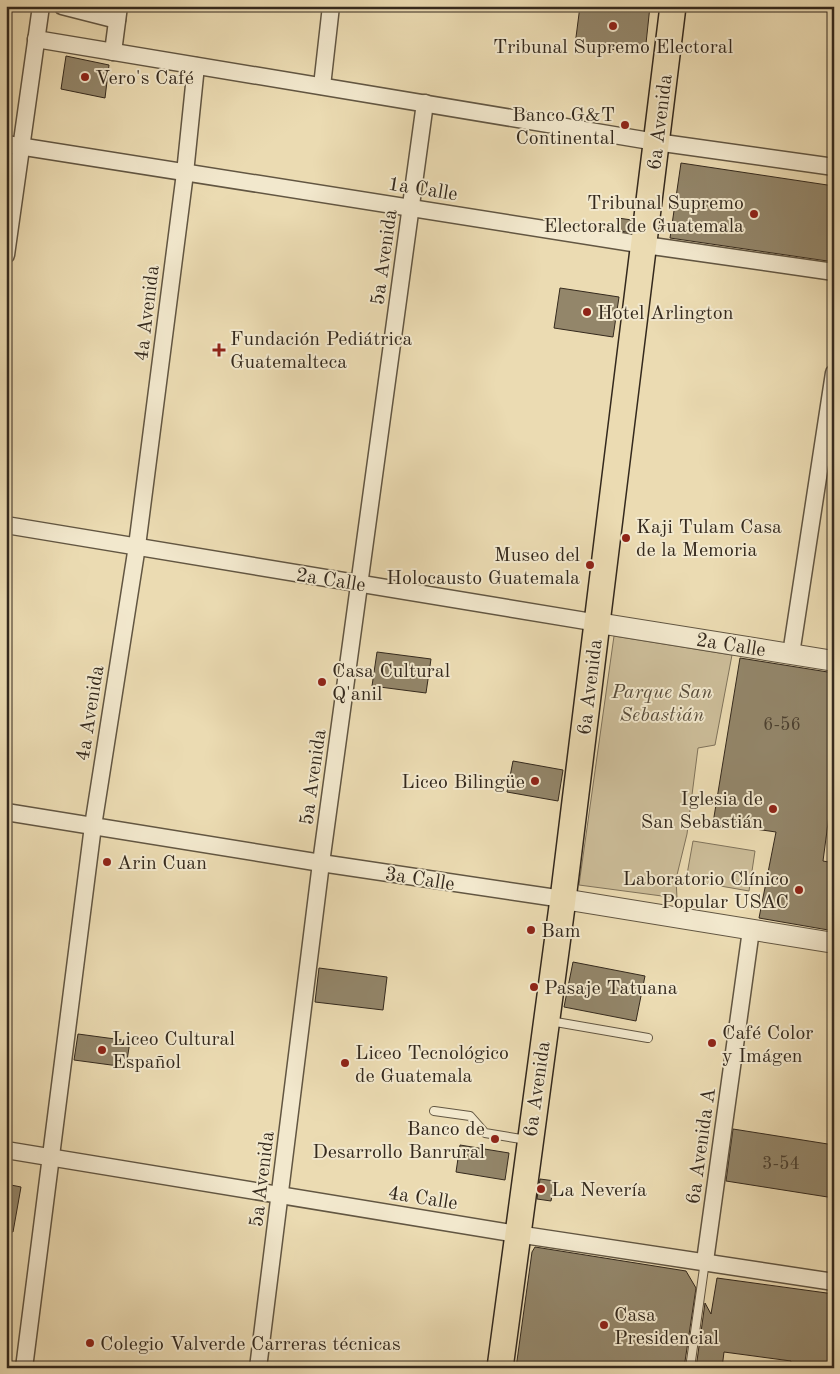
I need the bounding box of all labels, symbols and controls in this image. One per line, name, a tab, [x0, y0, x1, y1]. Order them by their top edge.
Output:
marker: Tribunal Supremo Electoral	[607, 20, 619, 32]
place label: Tribunal Supremo Electoral	[493, 38, 733, 58]
place label: Vero's Café	[95, 69, 194, 89]
marker: Vero's Café	[79, 71, 91, 83]
street label: 6a Avenida	[645, 73, 677, 171]
place label: Banco G&T Continental	[512, 106, 615, 149]
marker: Banco G&T Continental	[619, 119, 631, 131]
street label: 1a Calle	[386, 175, 459, 205]
place label: Tribunal Supremo Electoral de Guatemala	[543, 194, 744, 237]
street label: 5a Avenida	[368, 208, 402, 306]
marker: Tribunal Supremo Electoral de Guatemala	[748, 208, 760, 220]
street label: 4a Avenida	[132, 264, 164, 362]
place label: Hotel Arlington	[597, 304, 734, 324]
marker: Hotel Arlington	[581, 306, 593, 318]
place label: Fundación Pediátrica Guatemalteca	[230, 330, 413, 373]
marker: Fundación Pediátrica Guatemalteca	[212, 343, 226, 357]
place label: Kaji Tulam Casa de la Memoria	[636, 518, 782, 561]
marker: Kaji Tulam Casa de la Memoria	[620, 532, 632, 544]
place label: Museo del Holocausto Guatemala	[386, 546, 580, 589]
marker: Museo del Holocausto Guatemala	[584, 559, 596, 571]
street label: 2a Calle	[294, 566, 367, 596]
street label: 2a Calle	[694, 631, 767, 661]
street label: 6a Avenida	[575, 638, 607, 736]
place label: Casa Cultural Q'anil	[332, 662, 450, 705]
street label: 4a Avenida	[74, 664, 108, 763]
marker: Casa Cultural Q'anil	[316, 676, 328, 688]
park label: Parque San Sebastián	[611, 683, 712, 726]
house number: 6-56	[763, 716, 801, 734]
street label: 5a Avenida	[297, 728, 331, 826]
place label: Liceo Bilingüe	[401, 773, 525, 793]
marker: Liceo Bilingüe	[529, 775, 541, 787]
place label: Iglesia de San Sebastián	[641, 790, 763, 833]
marker: Iglesia de San Sebastián	[767, 803, 779, 815]
place label: Arin Cuan	[117, 854, 207, 874]
marker: Arin Cuan	[101, 856, 113, 868]
street label: 3a Calle	[383, 865, 456, 895]
place label: Laboratorio Clínico Popular USAC	[622, 870, 789, 913]
marker: Laboratorio Clínico Popular USAC	[793, 884, 805, 896]
place label: Bam	[541, 922, 581, 942]
marker: Bam	[525, 924, 537, 936]
place label: Pasaje Tatuana	[544, 979, 678, 999]
marker: Pasaje Tatuana	[528, 981, 540, 993]
place label: Café Color y Imágen	[722, 1024, 814, 1067]
place label: Liceo Cultural Español	[112, 1030, 235, 1073]
marker: Café Color y Imágen	[706, 1037, 718, 1049]
street label: 6a Avenida	[521, 1040, 555, 1138]
marker: Liceo Cultural Español	[96, 1044, 108, 1056]
place label: Liceo Tecnológico de Guatemala	[355, 1044, 509, 1087]
marker: Liceo Tecnológico de Guatemala	[339, 1057, 351, 1069]
street label: 6a Avenida A	[684, 1087, 720, 1206]
place label: Banco de Desarrollo Banrural	[312, 1120, 485, 1163]
street label: 5a Avenida	[247, 1130, 279, 1228]
marker: Banco de Desarrollo Banrural	[489, 1133, 501, 1145]
house number: 3-54	[762, 1155, 800, 1173]
place label: La Nevería	[551, 1181, 647, 1201]
marker: La Nevería	[535, 1183, 547, 1195]
street label: 4a Calle	[386, 1184, 459, 1214]
place label: Casa Presidencial	[614, 1306, 719, 1349]
marker: Casa Presidencial	[598, 1319, 610, 1331]
place label: Colegio Valverde Carreras técnicas	[100, 1335, 401, 1355]
marker: Colegio Valverde Carreras técnicas	[84, 1337, 96, 1349]

